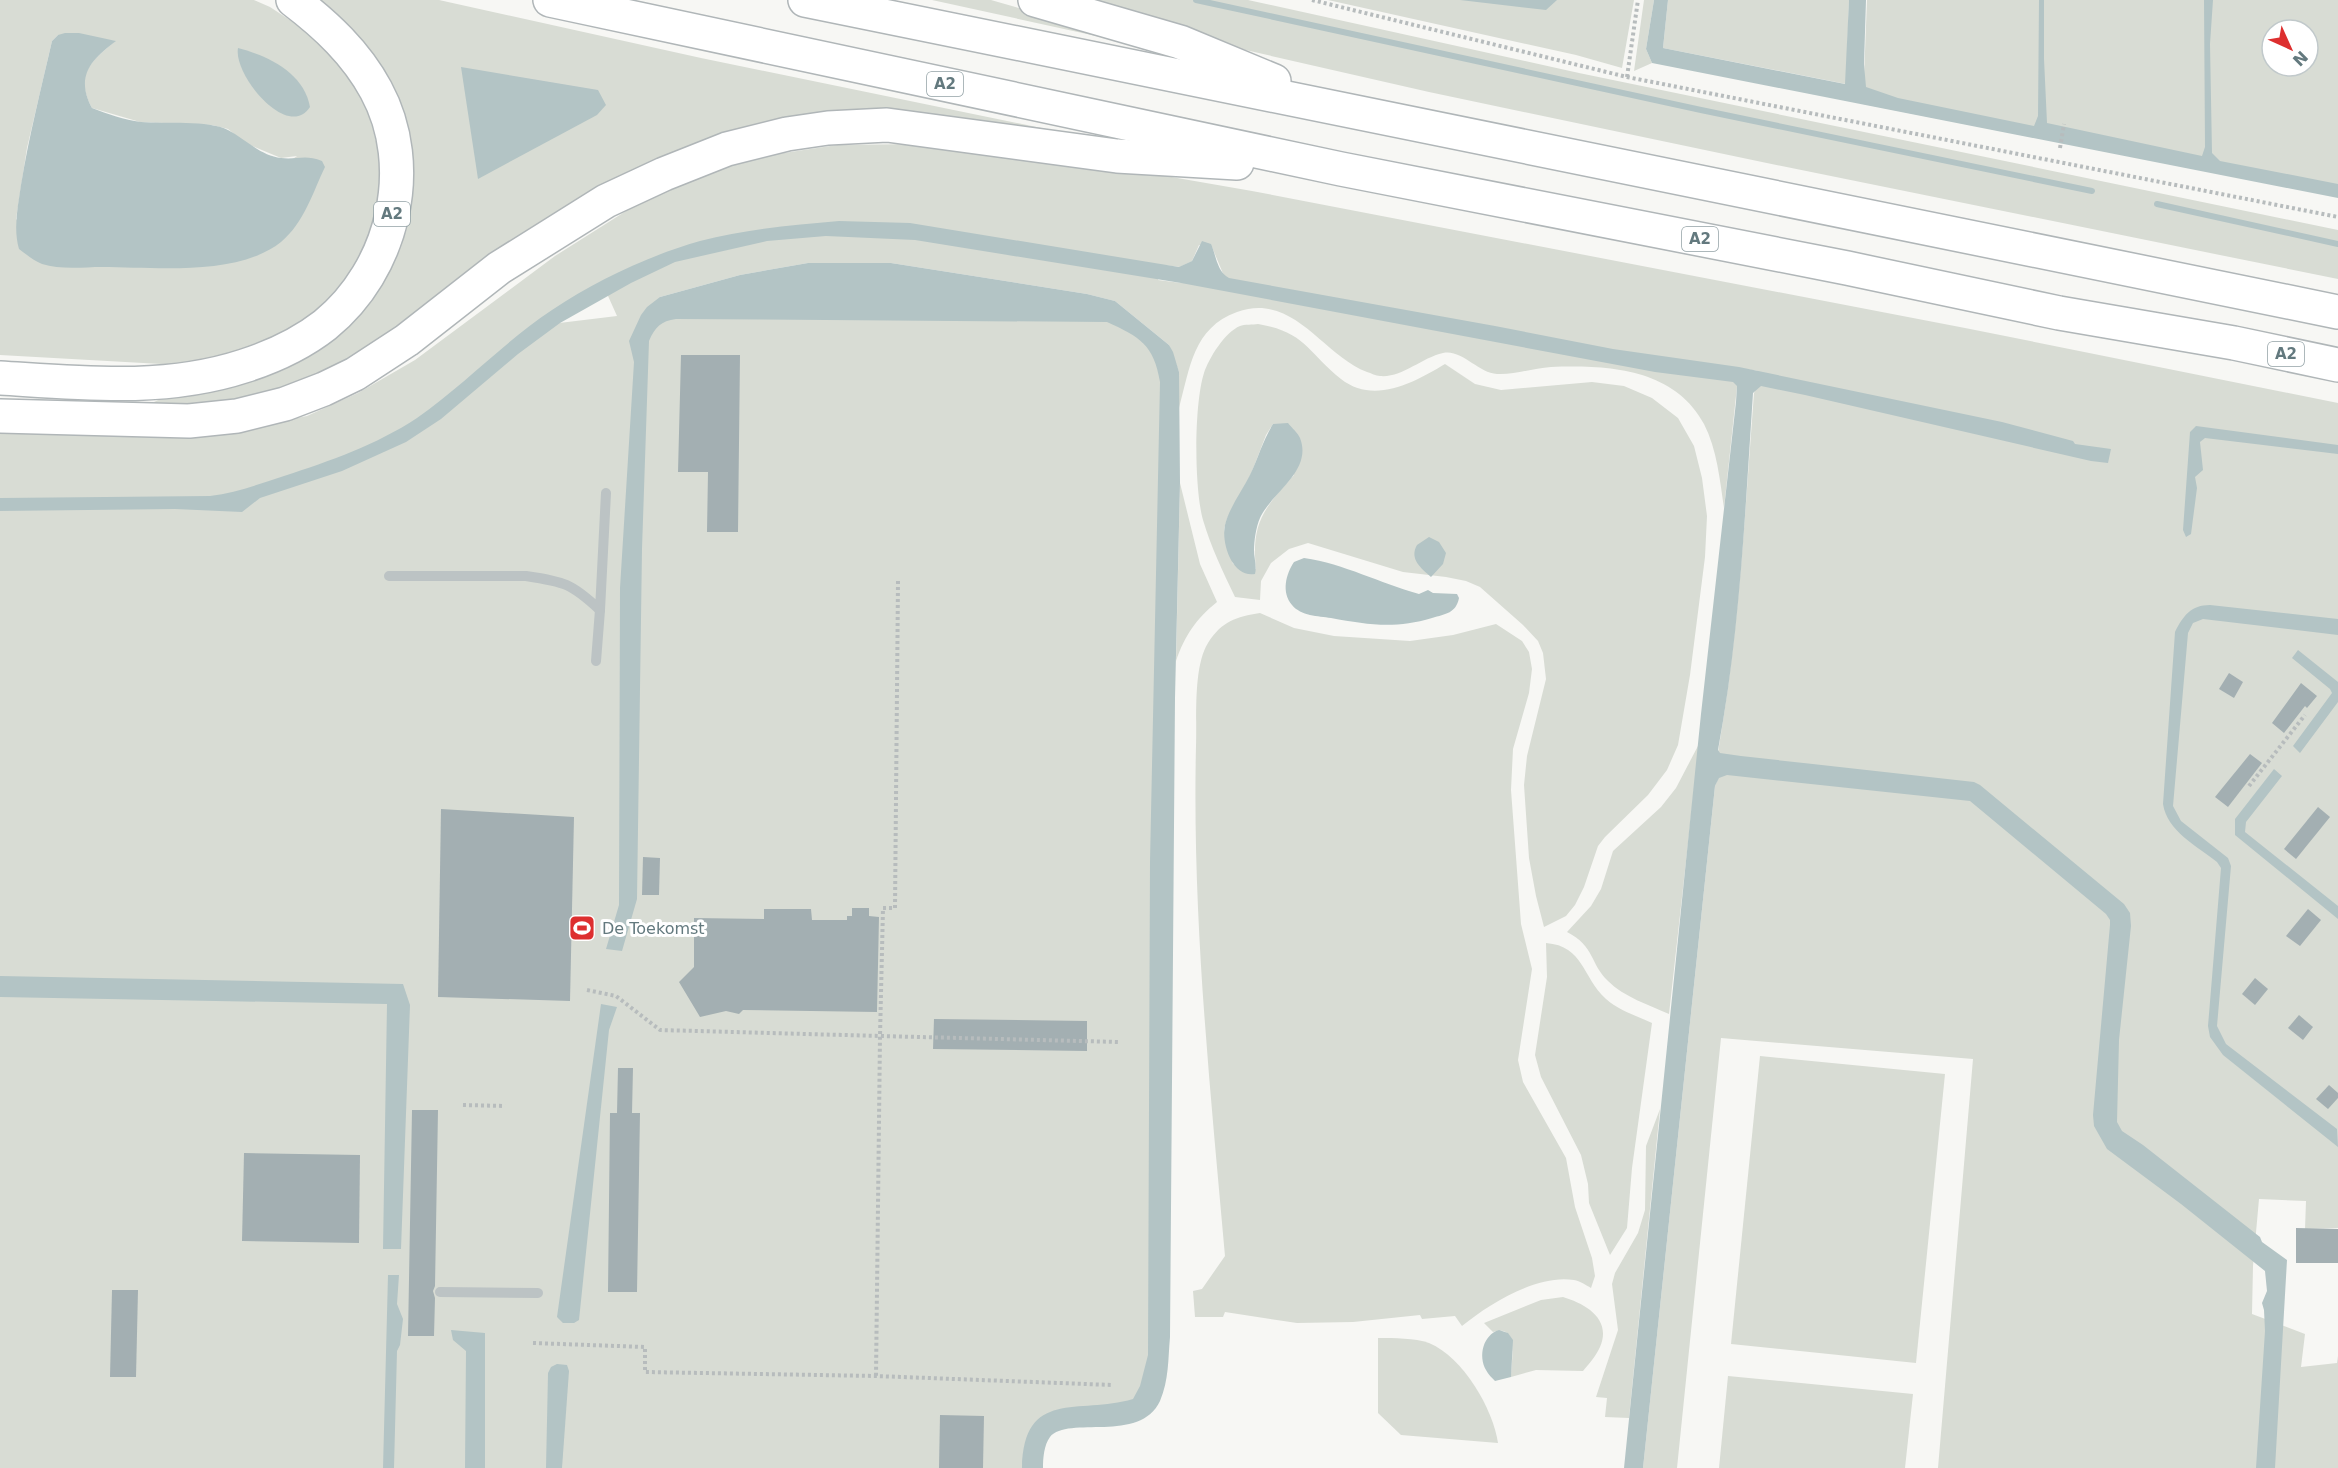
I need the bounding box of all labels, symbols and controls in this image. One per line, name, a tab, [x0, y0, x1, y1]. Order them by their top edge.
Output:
north arrow	[2260, 18, 2320, 78]
text: N	[2289, 47, 2312, 70]
road number: A2	[927, 72, 963, 96]
road number: A2	[374, 202, 410, 226]
road number: A2	[1682, 227, 1718, 251]
road number: A2	[2268, 342, 2304, 366]
sports icon: De Toekomst	[567, 913, 597, 943]
place label: De Toekomst	[602, 919, 705, 938]

